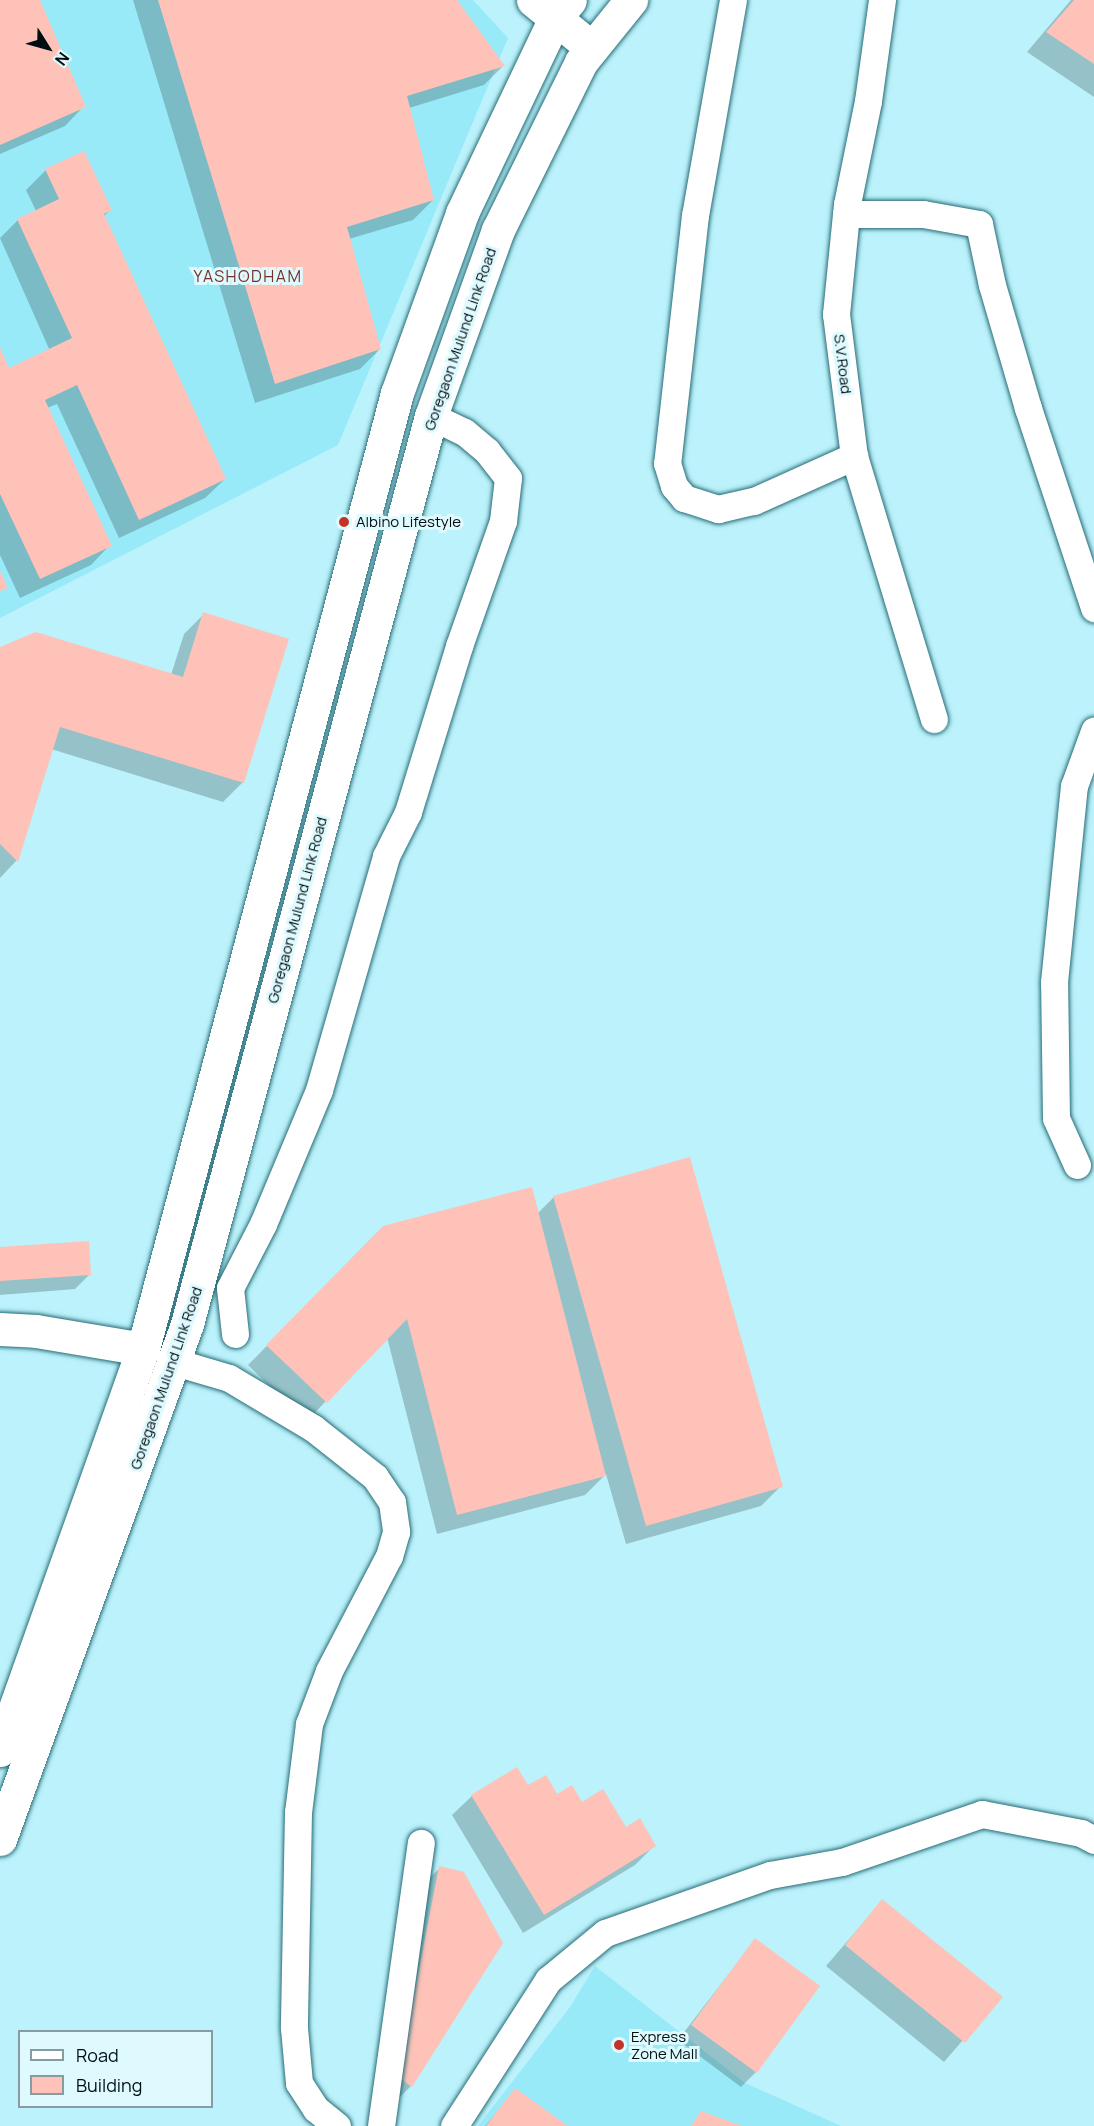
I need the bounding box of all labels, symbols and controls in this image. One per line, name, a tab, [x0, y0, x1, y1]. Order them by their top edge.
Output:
north arrow	[18, 18, 78, 78]
text: N	[50, 48, 75, 70]
street label: Goregaon Mulund Link Road	[420, 245, 500, 433]
district label: YASHODHAM	[194, 266, 302, 286]
street label: S.V.Road	[830, 333, 856, 395]
place label: Albino Lifestyle	[356, 513, 461, 531]
marker: Albino Lifestyle	[337, 515, 351, 529]
street label: Goregaon Mulund Link Road	[263, 815, 331, 1005]
street label: Goregaon Mulund Link Road	[126, 1284, 206, 1472]
place label: Express Zone Mall	[631, 2027, 698, 2062]
legend	[18, 2030, 213, 2108]
marker: Express Zone Mall	[612, 2038, 626, 2052]
text: Road	[76, 2043, 119, 2067]
text: Building	[76, 2073, 142, 2097]

